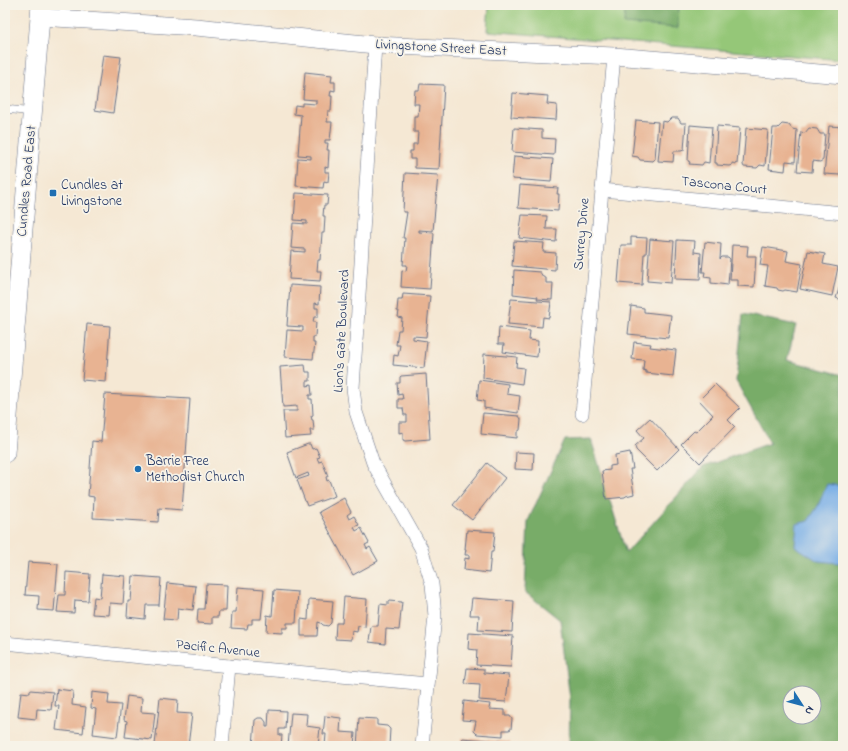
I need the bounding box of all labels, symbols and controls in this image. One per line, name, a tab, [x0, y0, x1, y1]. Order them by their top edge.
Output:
street label: Livingstone Street East	[375, 34, 507, 63]
street label: Cundles Road East	[12, 124, 42, 237]
street label: Tascona Court	[680, 171, 768, 201]
place label: Cundles at Livingstone	[61, 175, 123, 213]
marker: Cundles at Livingstone	[48, 188, 58, 198]
street label: Surrey Drive	[568, 196, 597, 271]
street label: Lion's Gate Boulevard	[328, 269, 356, 393]
place label: Barrie Free Methodist Church	[145, 451, 245, 488]
marker: Barrie Free Methodist Church	[133, 464, 143, 474]
street label: Pacific Avenue	[175, 634, 262, 664]
north arrow	[782, 685, 822, 725]
text: N	[801, 703, 818, 718]

